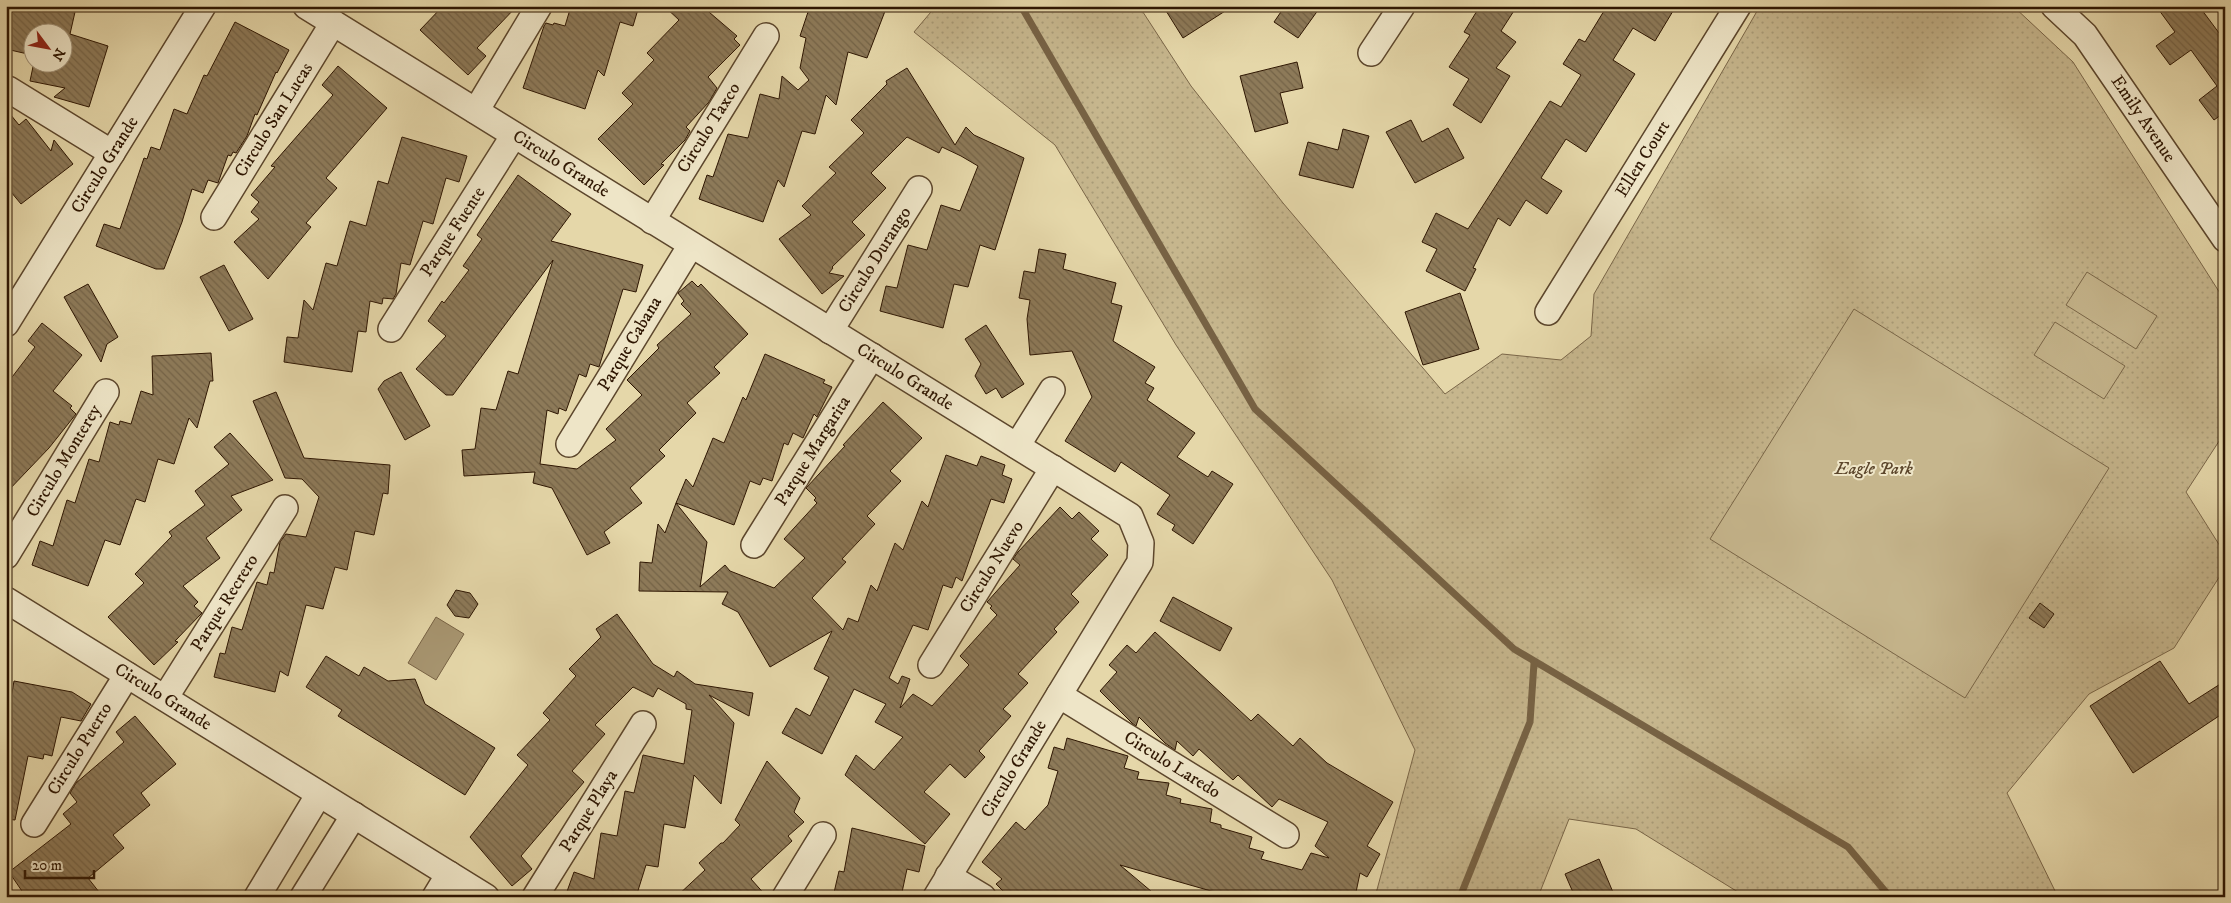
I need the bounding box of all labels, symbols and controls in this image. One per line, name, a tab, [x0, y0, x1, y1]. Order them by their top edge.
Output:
north arrow	[22, 22, 72, 72]
text: N	[47, 45, 69, 64]
street label: Circulo San Lucas	[230, 59, 318, 181]
street label: Emily Avenue	[2106, 71, 2180, 167]
street label: Circulo Taxco	[673, 79, 746, 177]
street label: Circulo Grande	[66, 112, 144, 218]
street label: Ellen Court	[1611, 116, 1675, 201]
street label: Circulo Grande	[508, 125, 614, 203]
street label: Parque Fuente	[416, 183, 490, 281]
street label: Circulo Durango	[834, 203, 917, 317]
street label: Parque Cabana	[593, 292, 667, 395]
street label: Circulo Grande	[852, 338, 958, 416]
street label: Parque Margarita	[770, 392, 856, 510]
street label: Circulo Monterey	[22, 400, 107, 521]
park label: Eagle Park	[1834, 458, 1913, 480]
street label: Circulo Nuevo	[955, 517, 1029, 617]
street label: Parque Recrero	[186, 550, 264, 656]
street label: Circulo Grande	[110, 658, 216, 736]
street label: Circulo Puerto	[43, 698, 117, 800]
street label: Circulo Grande	[976, 716, 1052, 822]
street label: Circulo Laredo	[1119, 727, 1225, 804]
street label: Parque Playa	[555, 765, 623, 856]
scale bar	[25, 848, 94, 880]
text: 20 m	[32, 856, 62, 875]

